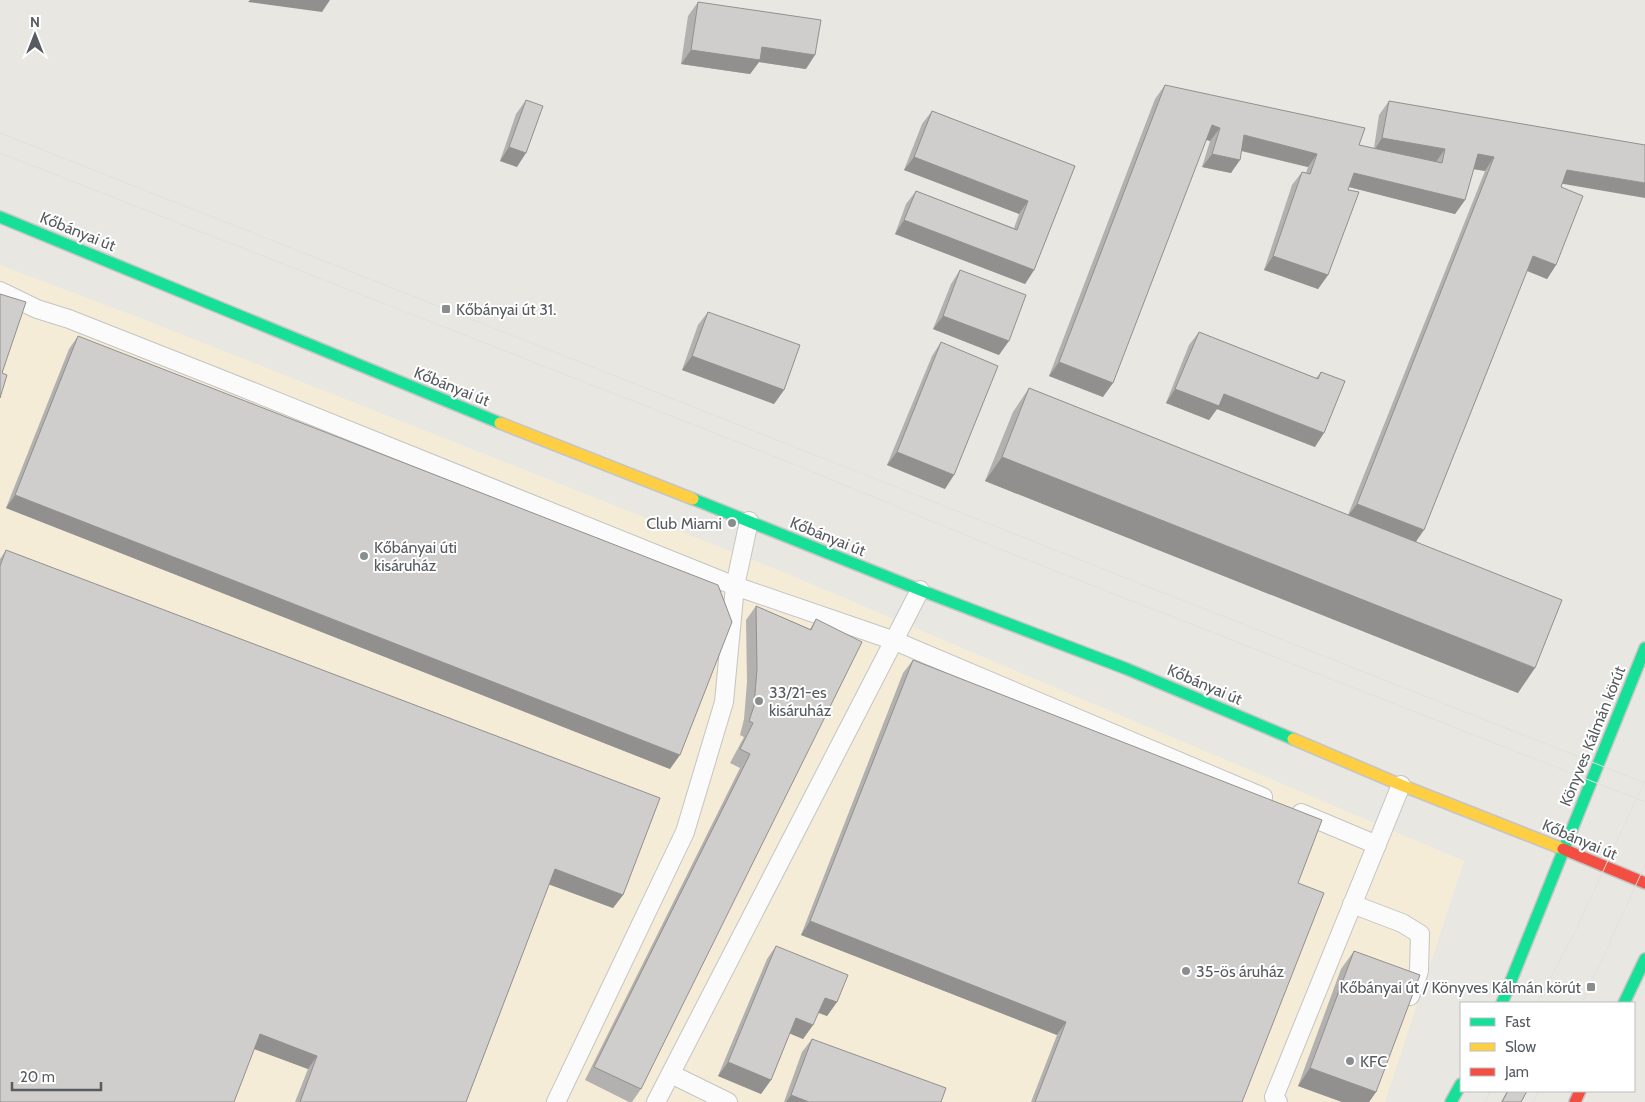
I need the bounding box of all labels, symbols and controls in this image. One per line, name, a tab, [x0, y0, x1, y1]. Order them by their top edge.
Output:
north arrow	[10, 10, 60, 60]
text: N	[30, 13, 40, 31]
street label: Kőbányai út	[37, 208, 119, 255]
place label: Kőbányai út 31.	[456, 300, 556, 319]
marker: Kőbányai út 31.	[440, 303, 452, 315]
street label: Kőbányai út	[411, 363, 493, 410]
street label: Kőbányai út	[787, 513, 869, 560]
place label: Club Miami	[646, 514, 722, 533]
marker: Club Miami	[726, 517, 738, 529]
place label: Kőbányai úti kisáruház	[374, 538, 457, 575]
marker: Kőbányai úti kisáruház	[358, 550, 370, 562]
street label: Kőbányai út	[1164, 660, 1246, 709]
street label: Könyves Kálmán körút	[1556, 663, 1629, 809]
place label: 33/21-es kisáruház	[769, 683, 832, 720]
marker: 33/21-es kisáruház	[753, 695, 765, 707]
street label: Kőbányai út	[1539, 815, 1621, 864]
place label: 35-ös áruház	[1196, 962, 1285, 981]
marker: 35-ös áruház	[1180, 965, 1192, 977]
place label: Kőbányai út / Könyves Kálmán körút	[1340, 978, 1582, 997]
marker: Kőbányai út / Könyves Kálmán körút	[1585, 981, 1597, 993]
legend	[1460, 1002, 1635, 1092]
text: Fast	[1505, 1013, 1530, 1031]
text: Slow	[1505, 1038, 1536, 1056]
place label: KFC	[1360, 1052, 1387, 1071]
marker: KFC	[1344, 1055, 1356, 1067]
scale bar	[12, 1060, 101, 1092]
text: Jam	[1504, 1063, 1529, 1081]
text: 20 m	[20, 1068, 55, 1086]

